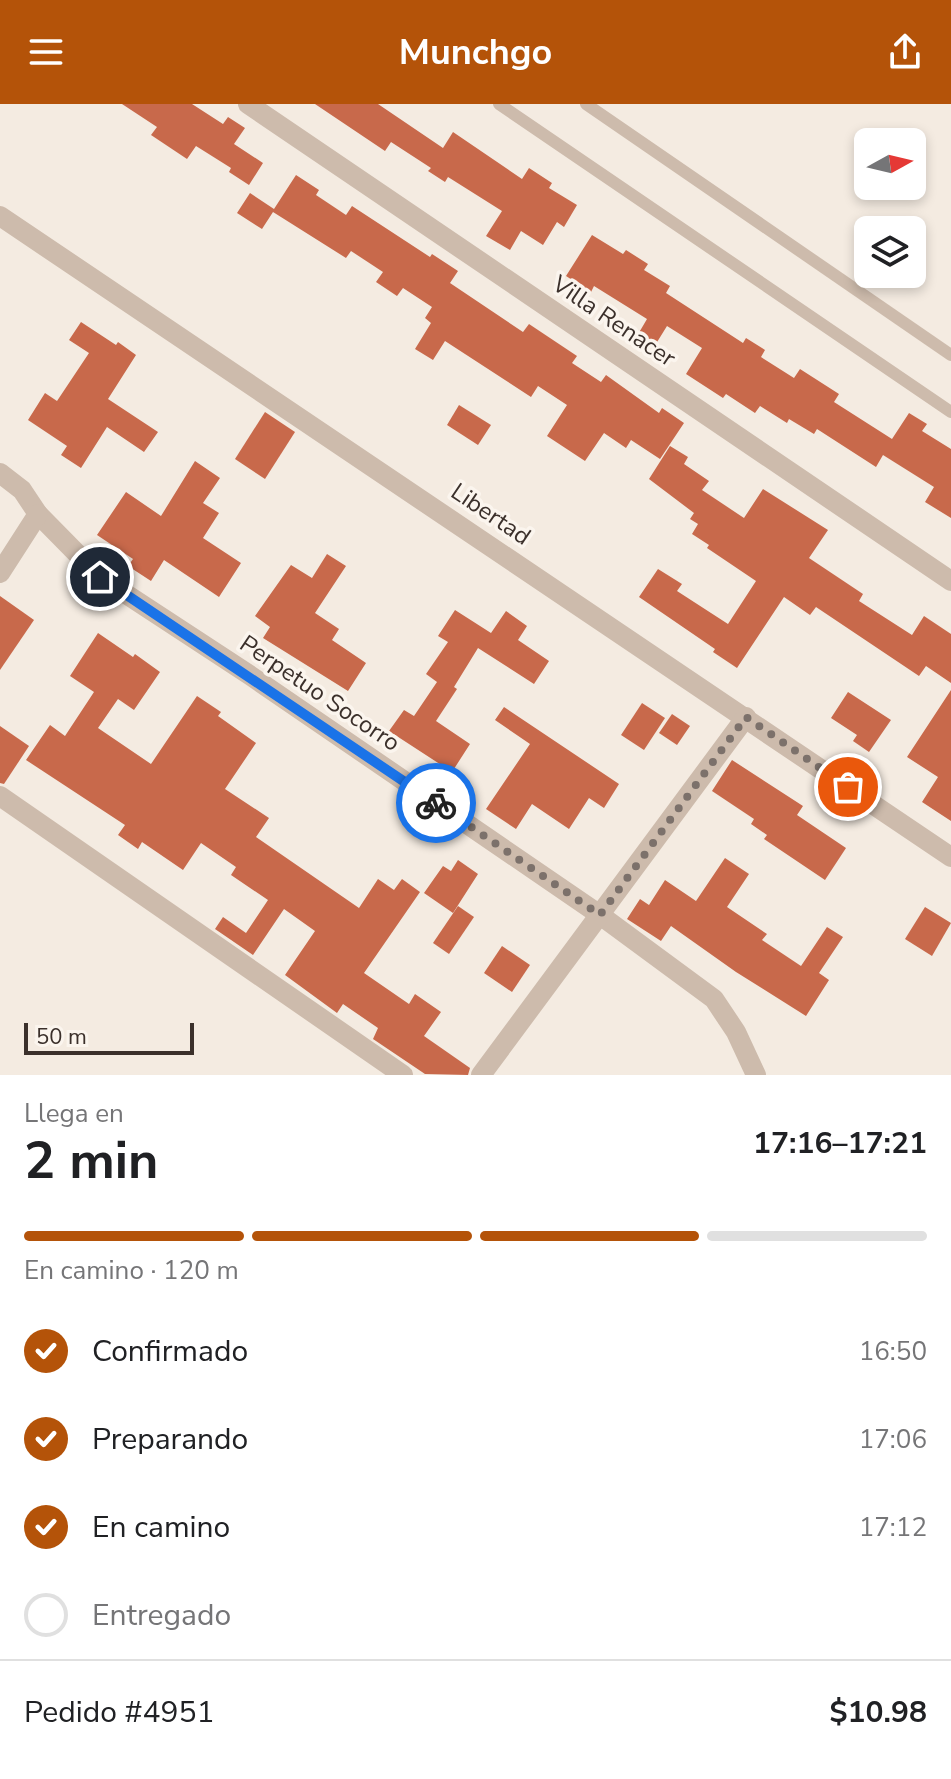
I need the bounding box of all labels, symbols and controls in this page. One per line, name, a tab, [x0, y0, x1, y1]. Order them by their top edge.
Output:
text: Munchgo	[399, 28, 552, 77]
icon: menu	[24, 30, 68, 74]
icon: share	[883, 30, 927, 74]
north arrow	[854, 128, 926, 200]
map controls	[854, 128, 926, 288]
button: layers	[854, 216, 926, 288]
street label: Villa Renacer	[545, 267, 682, 374]
street label: Libertad	[445, 476, 537, 552]
pin	[66, 543, 134, 611]
icon: home	[78, 555, 122, 599]
street label: Perpetuo Socorro	[234, 627, 406, 759]
pin	[814, 753, 882, 821]
courier	[396, 763, 476, 843]
icon: bag	[826, 765, 870, 809]
icon: bike	[414, 781, 458, 825]
scale bar	[24, 1019, 194, 1055]
text: 50 m	[36, 1022, 87, 1052]
text: Llega en	[24, 1096, 124, 1131]
text: 17:16–17:21	[753, 1123, 927, 1164]
text: 2 min	[24, 1125, 159, 1196]
text: En camino · 120 m	[24, 1253, 239, 1288]
icon: check	[24, 1329, 68, 1373]
text: Confirmado	[92, 1331, 248, 1372]
text: 16:50	[859, 1334, 927, 1369]
icon: check	[24, 1417, 68, 1461]
text: Preparando	[92, 1419, 248, 1460]
text: 17:06	[859, 1422, 927, 1457]
icon: check	[24, 1505, 68, 1549]
text: En camino	[92, 1507, 230, 1548]
text: 17:12	[859, 1510, 927, 1545]
text: Entregado	[92, 1595, 231, 1636]
text: Pedido #4951	[24, 1692, 215, 1733]
text: $10.98	[830, 1692, 927, 1733]

